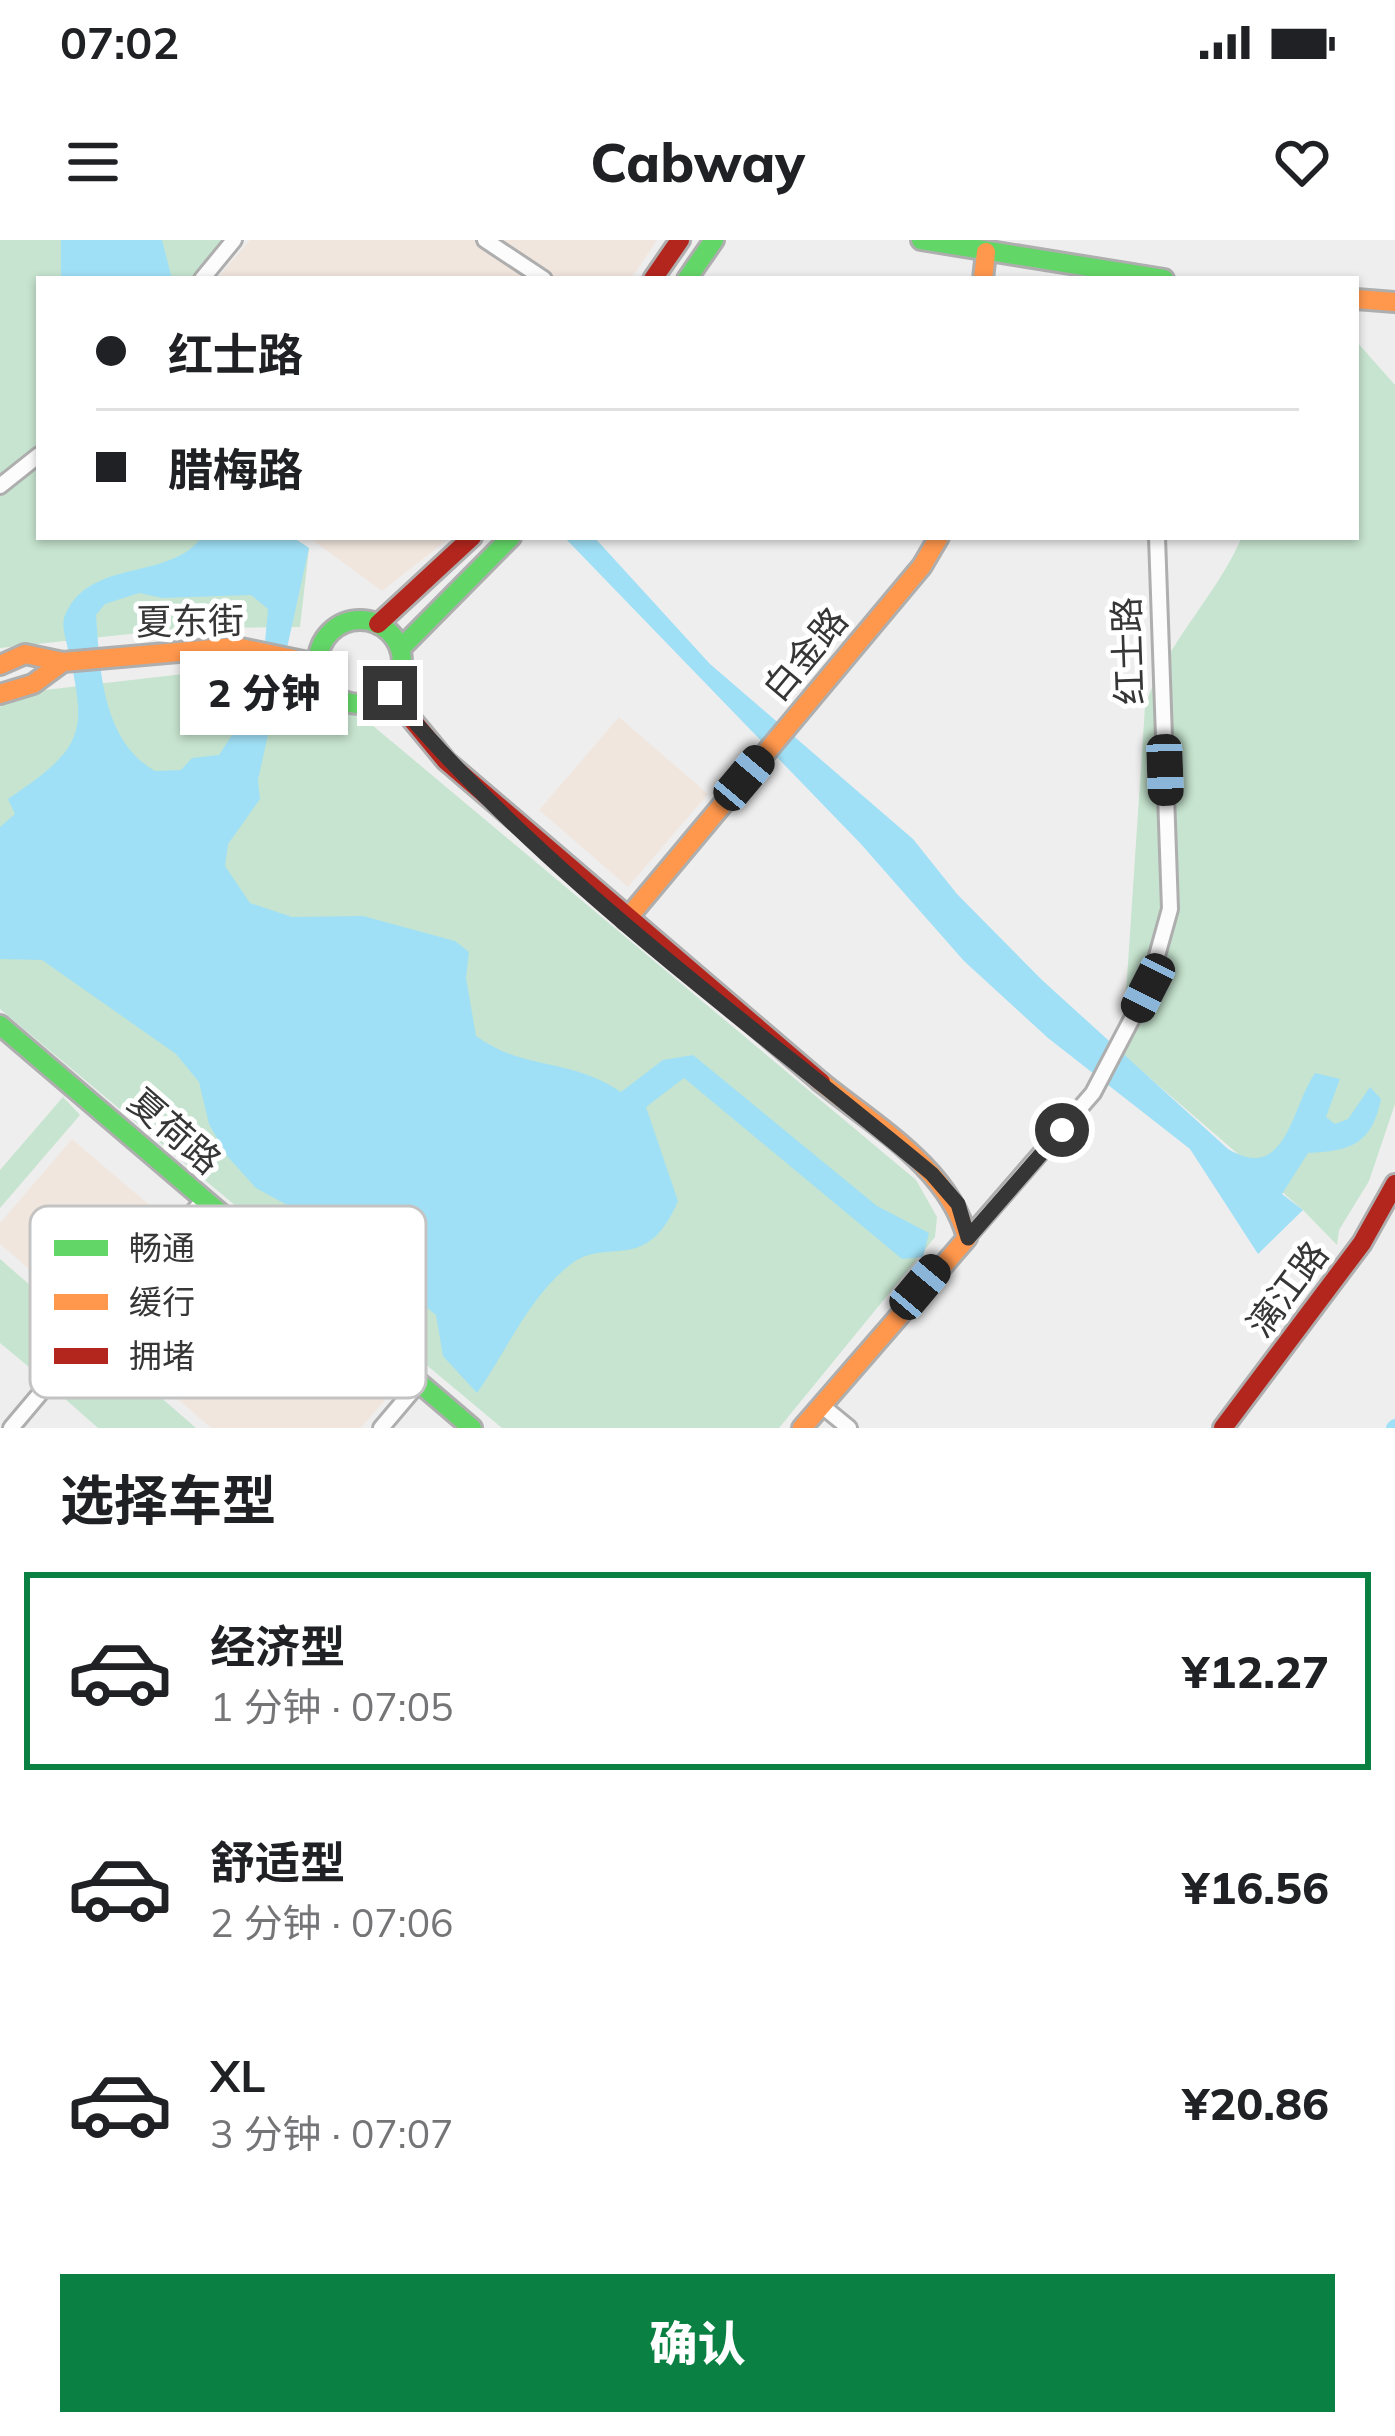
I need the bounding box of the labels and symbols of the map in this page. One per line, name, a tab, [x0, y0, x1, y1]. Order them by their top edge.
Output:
street label: 红士路	[1103, 596, 1152, 706]
street label: 夏东街	[136, 597, 244, 644]
street label: 白金路	[753, 598, 857, 710]
callout: 2 分钟	[180, 651, 348, 735]
route end	[363, 666, 417, 720]
car	[1146, 733, 1184, 807]
car	[707, 739, 781, 817]
car	[1116, 948, 1180, 1028]
street label: 夏荷路	[120, 1078, 231, 1183]
route start	[1035, 1103, 1089, 1157]
legend	[30, 1206, 426, 1398]
text: 畅通	[129, 1227, 195, 1268]
street label: 漓江路	[1236, 1232, 1337, 1345]
car	[883, 1248, 957, 1326]
text: 缓行	[129, 1281, 195, 1322]
text: 拥堵	[129, 1335, 195, 1376]

